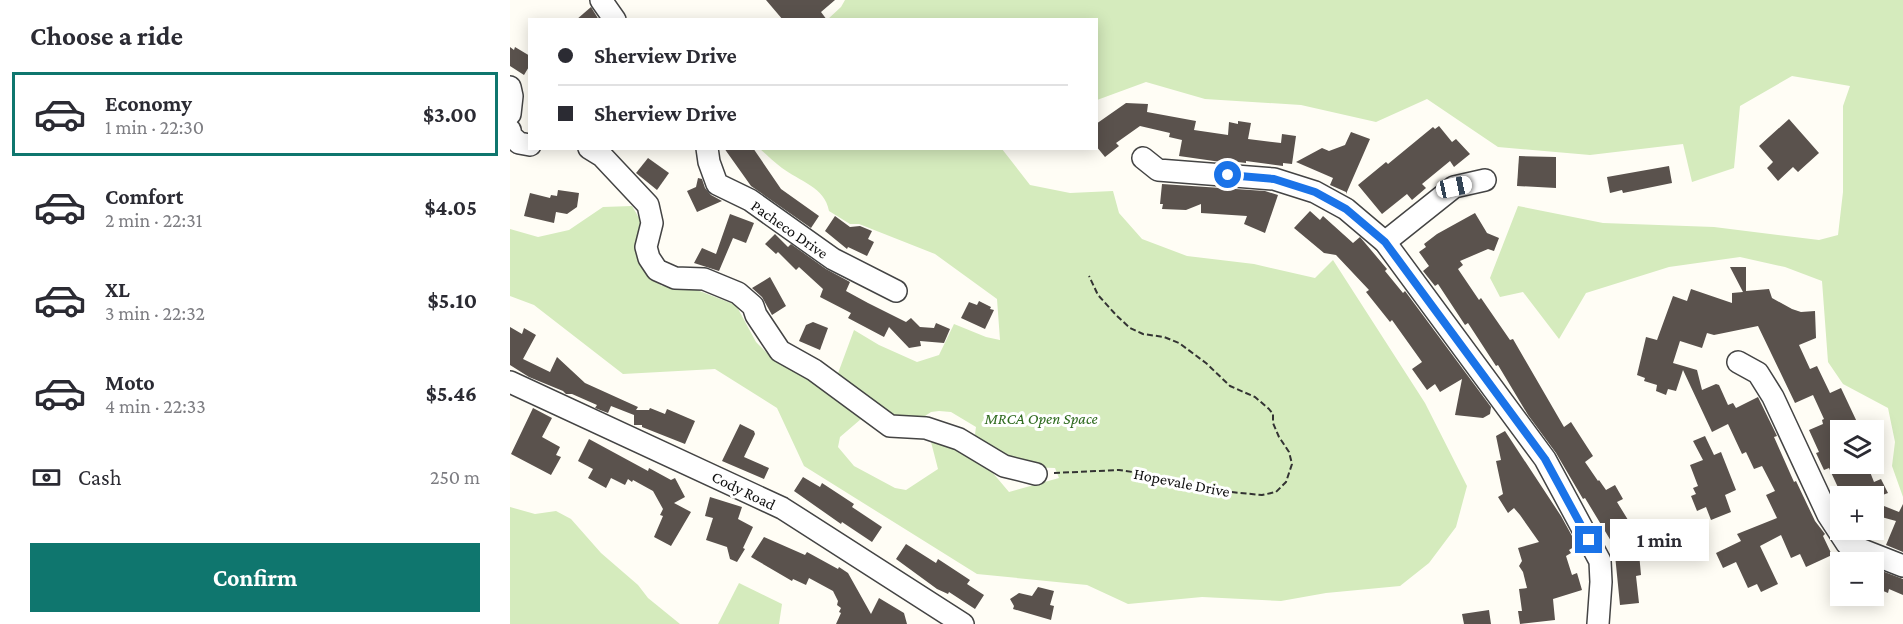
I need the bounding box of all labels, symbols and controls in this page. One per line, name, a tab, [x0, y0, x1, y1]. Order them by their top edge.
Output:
text: Choose a ride	[30, 21, 183, 51]
text: Sherview Drive	[594, 43, 737, 68]
icon: car	[33, 87, 87, 141]
text: Economy	[105, 91, 192, 116]
text: Sherview Drive	[594, 101, 737, 126]
text: $3.00	[423, 102, 477, 127]
text: 1 min · 22:30	[105, 116, 204, 138]
route start	[1214, 161, 1241, 188]
car	[1435, 174, 1473, 200]
icon: car	[33, 180, 87, 234]
text: Comfort	[105, 184, 183, 209]
text: $4.05	[424, 195, 477, 220]
street label: Pacheco Drive	[748, 197, 831, 262]
text: 2 min · 22:31	[105, 209, 202, 231]
icon: car	[33, 273, 87, 327]
text: XL	[105, 277, 130, 302]
text: $5.10	[428, 288, 477, 313]
text: 3 min · 22:32	[105, 302, 205, 324]
icon: car	[33, 366, 87, 420]
text: Moto	[105, 370, 155, 395]
text: $5.46	[426, 381, 477, 406]
text: 4 min · 22:33	[105, 395, 206, 417]
park label: MRCA Open Space	[983, 410, 1098, 428]
map controls	[1830, 420, 1884, 606]
button: layers	[1830, 420, 1884, 474]
icon: cash	[30, 461, 63, 494]
text: Cash	[78, 465, 122, 490]
street label: Hopevale Drive	[1132, 465, 1231, 501]
text: 250 m	[430, 466, 480, 488]
street label: Cody Road	[709, 468, 779, 514]
button: +	[1830, 486, 1884, 540]
callout: 1 min	[1610, 519, 1709, 561]
route end	[1575, 526, 1602, 553]
text: 1 min	[1637, 529, 1682, 551]
button: Confirm	[30, 543, 480, 612]
button: −	[1830, 552, 1884, 606]

